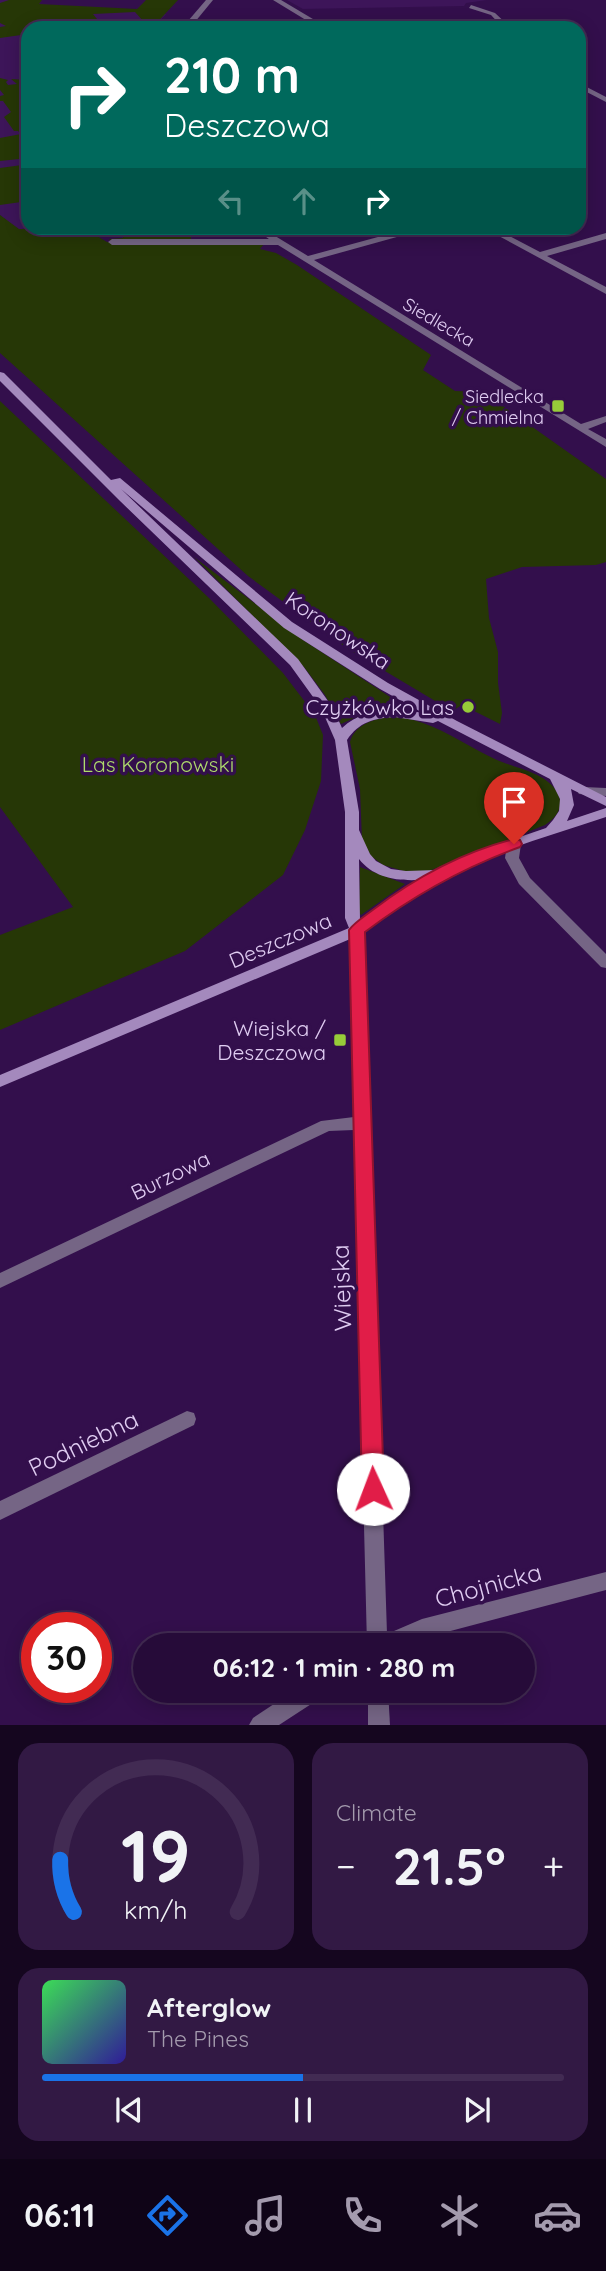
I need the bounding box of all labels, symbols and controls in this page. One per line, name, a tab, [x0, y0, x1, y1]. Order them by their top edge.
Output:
text: 210 m	[164, 44, 300, 105]
icon: right	[49, 49, 140, 140]
text: Deszczowa	[164, 105, 330, 145]
icon: left	[212, 182, 250, 220]
icon: ahead	[285, 182, 323, 220]
icon: right	[358, 182, 396, 220]
street label: Siedlecka	[399, 292, 479, 352]
place label: Siedlecka / Chmielna	[452, 385, 544, 429]
marker: Siedlecka / Chmielna	[550, 398, 566, 414]
street label: Koronowska	[281, 585, 395, 675]
place label: Czyżkówko Las	[306, 694, 454, 720]
marker: Czyżkówko Las	[460, 699, 476, 715]
park label: Las Koronowski	[82, 751, 234, 777]
pin	[484, 772, 544, 844]
icon: arrive	[495, 783, 533, 821]
street label: Deszczowa	[225, 907, 335, 973]
place label: Wiejska / Deszczowa	[217, 1015, 326, 1065]
marker: Wiejska / Deszczowa	[332, 1032, 348, 1048]
street label: Burzowa	[126, 1145, 214, 1205]
street label: Wiejska	[324, 1244, 358, 1332]
street label: Podniebna	[23, 1404, 143, 1482]
position arrow	[336, 1452, 410, 1526]
street label: Chojnicka	[431, 1556, 545, 1614]
speed limit sign: 30	[21, 1612, 112, 1703]
text: 06:12 · 1 min · 280 m	[213, 1651, 455, 1684]
text: Climate	[336, 1798, 417, 1827]
text: 19	[121, 1810, 191, 1901]
text: 21.5°	[393, 1833, 506, 1898]
text: −	[336, 1842, 356, 1890]
text: +	[543, 1842, 564, 1890]
text: km/h	[124, 1894, 188, 1925]
text: Afterglow	[147, 1991, 271, 2024]
text: The Pines	[147, 2024, 249, 2053]
icon: previous	[110, 2091, 148, 2129]
icon: pause	[284, 2091, 322, 2129]
icon: next	[458, 2091, 496, 2129]
icon: directions	[143, 2191, 192, 2240]
icon: music	[241, 2191, 290, 2240]
icon: phone	[338, 2191, 387, 2240]
icon: climate	[435, 2191, 484, 2240]
icon: car	[533, 2191, 582, 2240]
text: 06:11	[24, 2195, 95, 2235]

